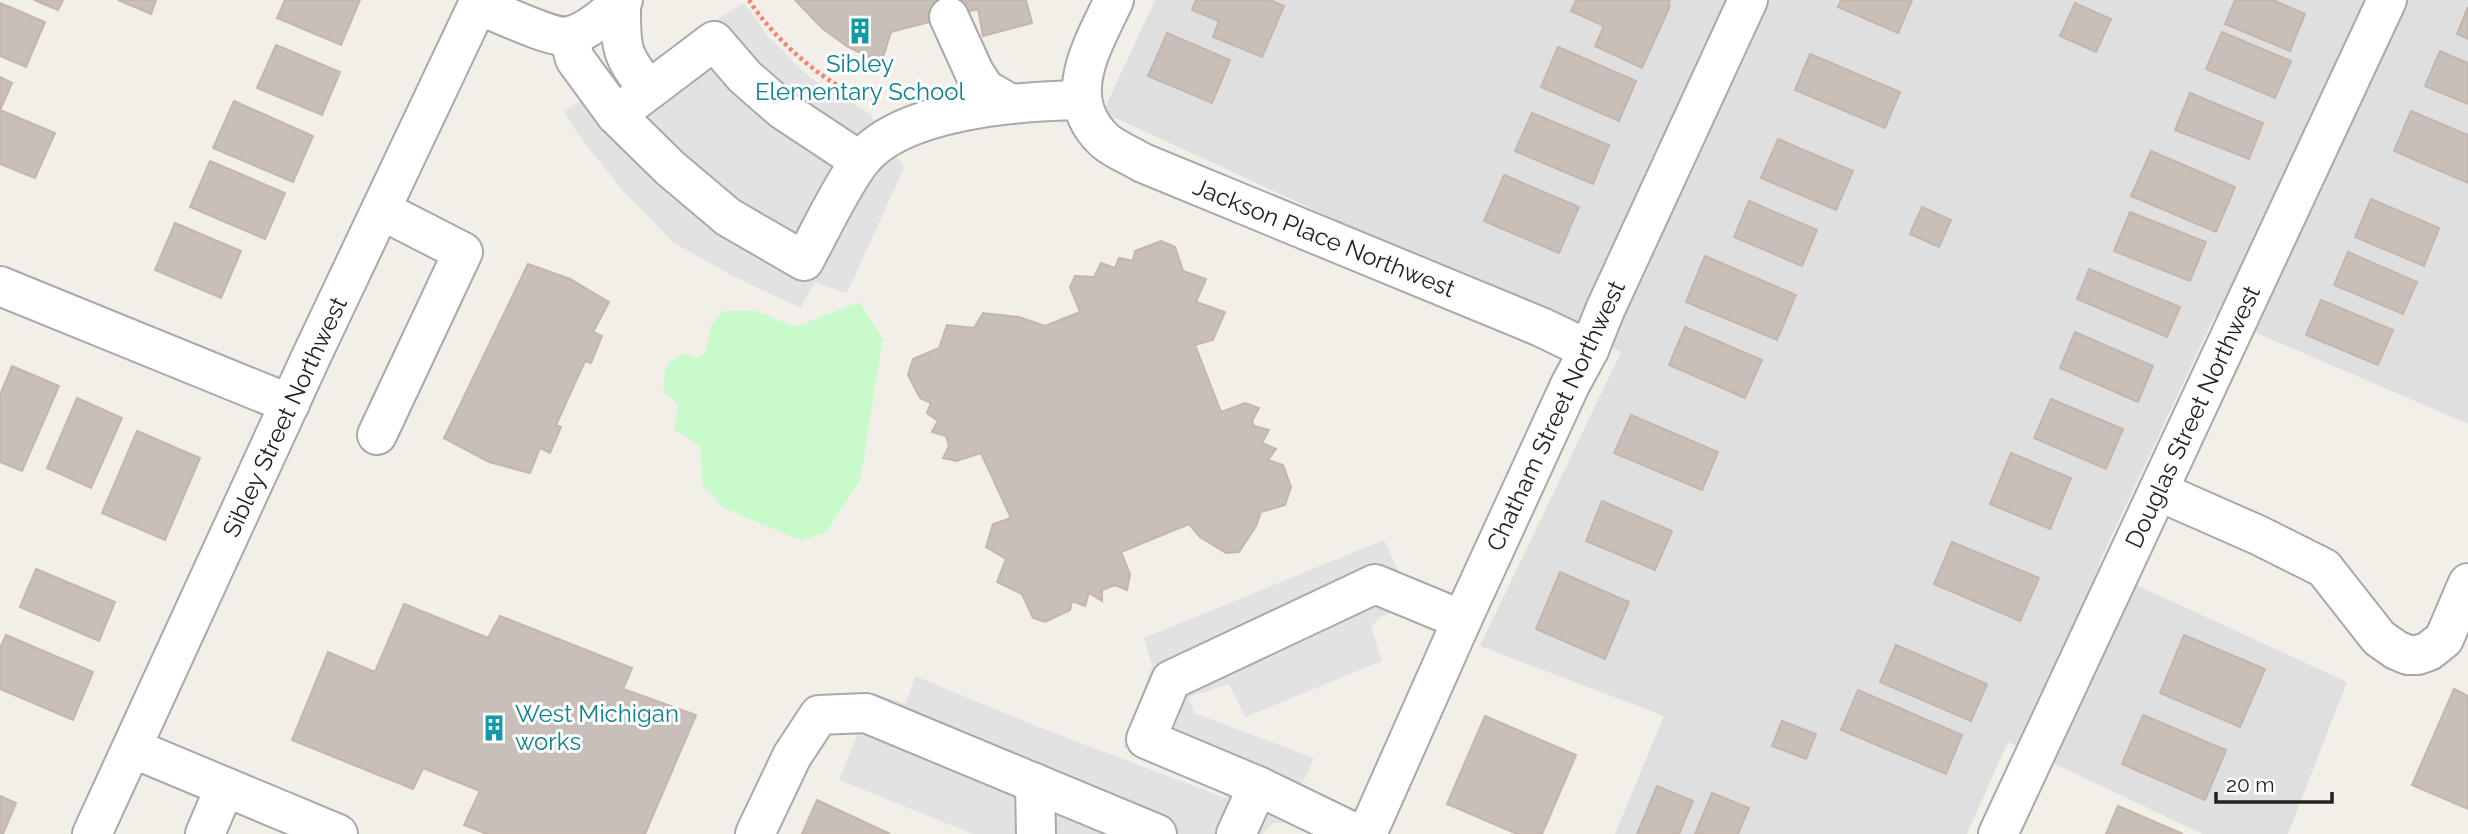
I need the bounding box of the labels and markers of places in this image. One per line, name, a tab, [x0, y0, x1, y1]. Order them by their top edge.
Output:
building icon: Sibley Elementary School	[845, 16, 875, 46]
place label: Sibley Elementary School	[755, 49, 966, 106]
place label: West Michigan works	[515, 699, 679, 756]
building icon: West Michigan works	[479, 713, 509, 743]

